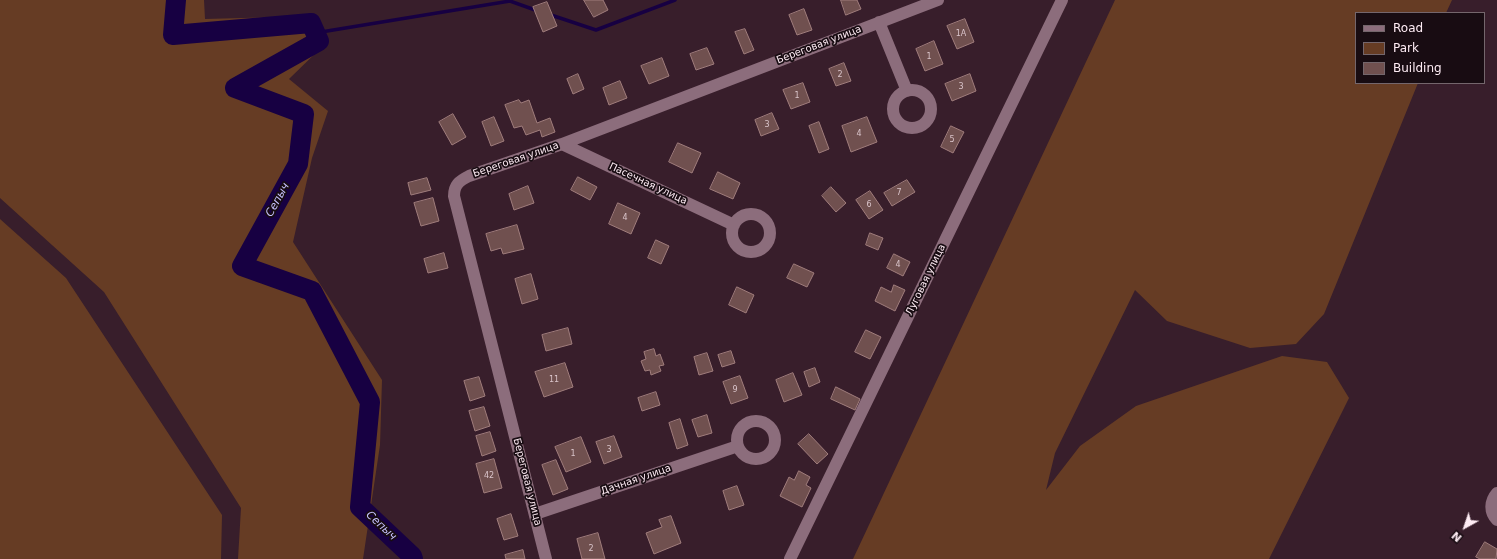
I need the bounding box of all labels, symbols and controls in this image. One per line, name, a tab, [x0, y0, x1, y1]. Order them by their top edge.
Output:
legend	[1355, 12, 1485, 84]
text: Road	[1393, 21, 1423, 35]
street label: Береговая улица	[775, 23, 863, 67]
house number: 1А	[956, 29, 966, 39]
text: Park	[1393, 41, 1419, 55]
house number: 1	[926, 52, 932, 62]
text: Building	[1393, 61, 1442, 75]
house number: 2	[837, 70, 843, 80]
house number: 3	[958, 82, 964, 92]
house number: 1	[794, 91, 800, 101]
house number: 3	[764, 120, 770, 130]
house number: 4	[856, 129, 862, 139]
house number: 5	[949, 135, 955, 145]
street label: Береговая улица	[472, 140, 560, 180]
street label: Пасечная улица	[607, 161, 689, 207]
water label: Сепыч	[263, 181, 293, 219]
house number: 7	[896, 188, 902, 198]
house number: 6	[866, 200, 872, 210]
house number: 4	[622, 213, 628, 223]
street label: Луговая улица	[904, 242, 948, 318]
house number: 4	[895, 260, 901, 270]
house number: 11	[549, 375, 559, 385]
house number: 9	[732, 385, 738, 395]
street label: Береговая улица	[510, 437, 544, 527]
house number: 3	[606, 445, 612, 455]
house number: 1	[570, 449, 576, 459]
street label: Дачная улица	[599, 462, 673, 498]
house number: 42	[484, 471, 494, 481]
north arrow	[1445, 507, 1485, 547]
water label: Сепыч	[363, 509, 399, 543]
text: N	[1449, 529, 1465, 545]
house number: 2	[588, 544, 594, 554]

